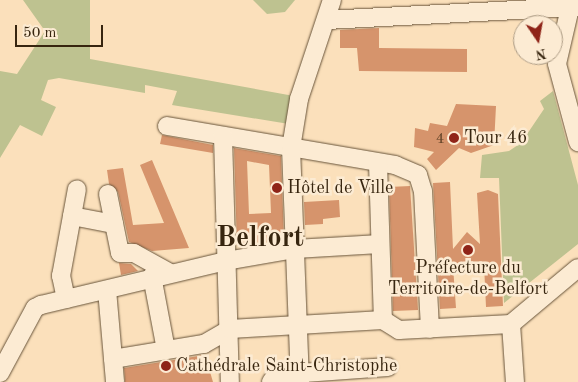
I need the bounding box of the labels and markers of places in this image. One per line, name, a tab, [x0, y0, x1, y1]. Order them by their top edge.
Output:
place label: Tour 46	[464, 127, 527, 149]
marker: Tour 46	[448, 132, 460, 144]
place label: Hôtel de Ville	[287, 177, 393, 199]
marker: Hôtel de Ville	[271, 182, 283, 194]
marker: Préfecture du Territoire-de-Belfort	[462, 244, 474, 256]
place label: Préfecture du Territoire-de-Belfort	[388, 258, 548, 300]
place label: Cathédrale Saint-Christophe	[176, 355, 397, 377]
marker: Cathédrale Saint-Christophe	[160, 360, 172, 372]

